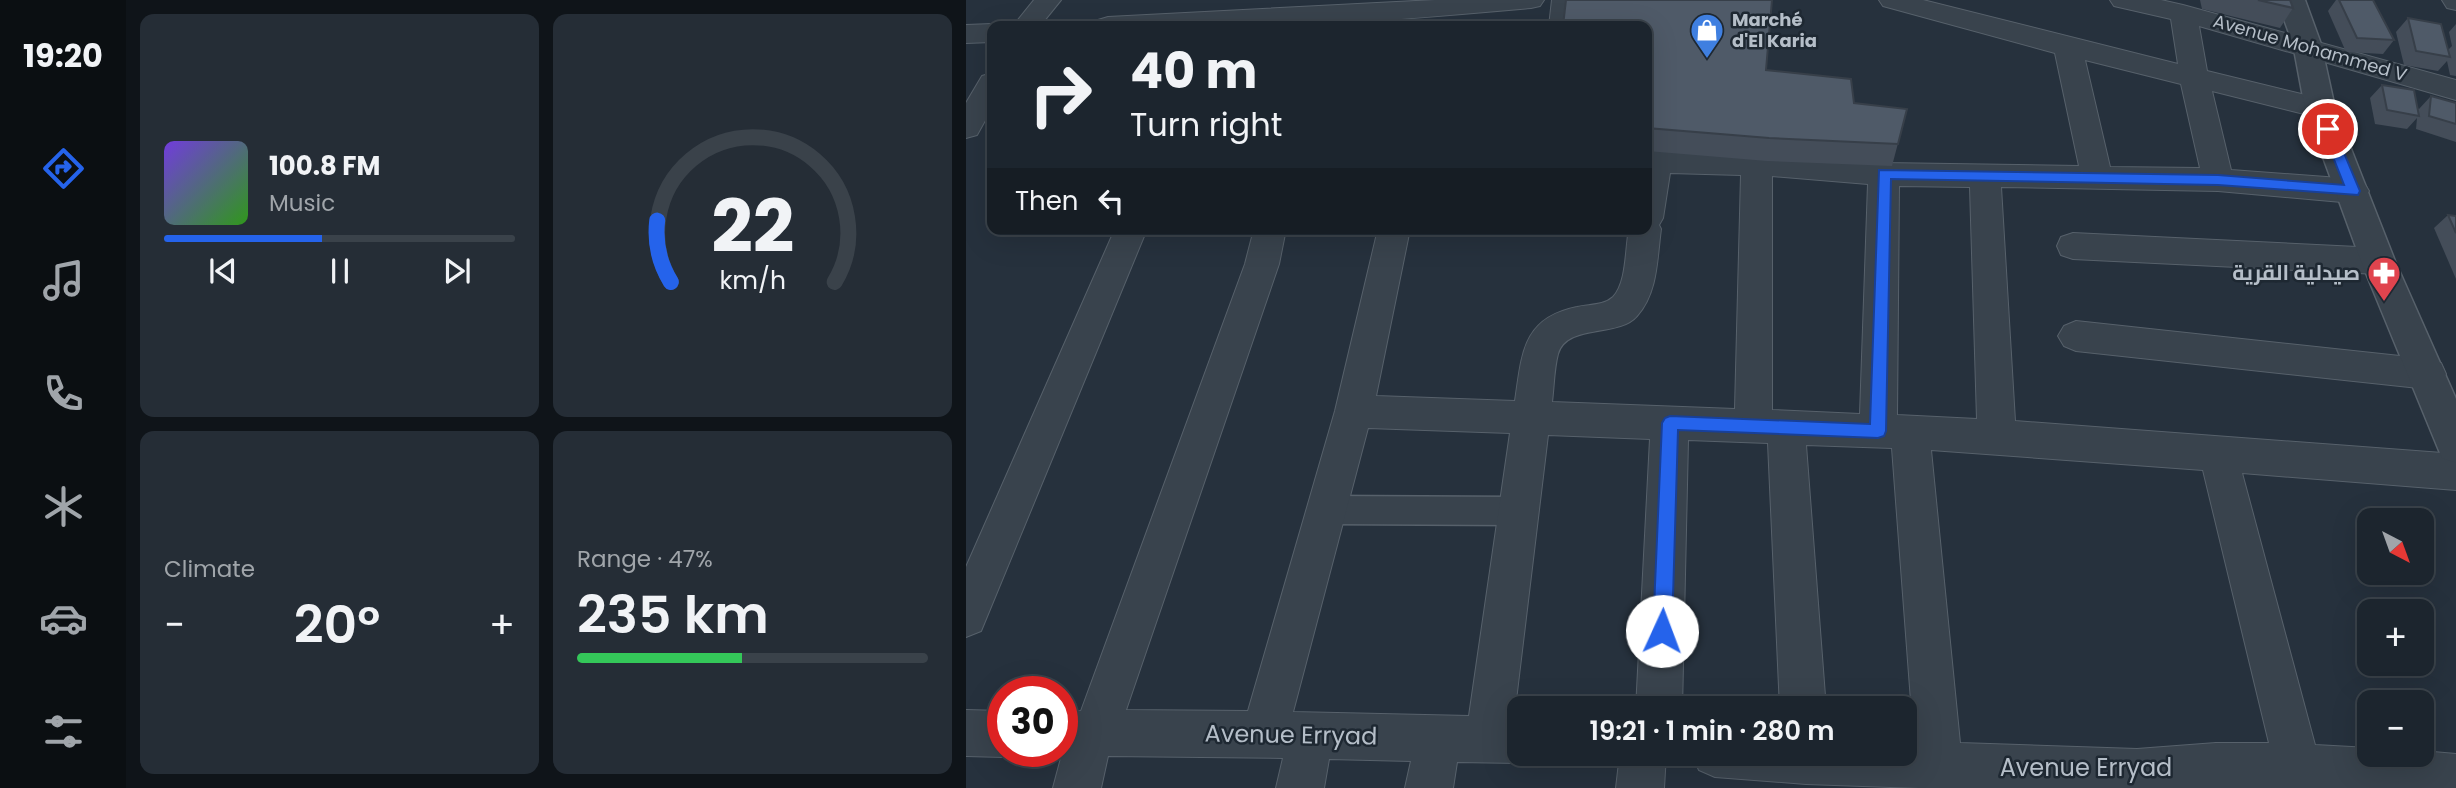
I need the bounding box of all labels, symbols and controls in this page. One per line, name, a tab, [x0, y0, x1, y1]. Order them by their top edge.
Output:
place label: Marché d'El Karia	[1732, 7, 1817, 53]
street label: Avenue Mohammed V	[2210, 8, 2410, 87]
shop icon: Marché d'El Karia	[1688, 11, 1726, 60]
text: 19:20	[23, 33, 103, 78]
text: 40 m	[1130, 37, 1257, 105]
icon: right	[1015, 49, 1106, 140]
pin	[2298, 99, 2358, 159]
text: Turn right	[1130, 102, 1282, 147]
icon: arrive	[2309, 110, 2347, 148]
icon: directions	[39, 144, 88, 193]
text: 100.8 FM	[269, 148, 380, 184]
text: 22	[711, 176, 794, 277]
icon: left	[1092, 182, 1130, 220]
text: Then	[1015, 183, 1078, 219]
text: Music	[269, 187, 335, 219]
icon: previous	[204, 252, 242, 290]
icon: pause	[321, 252, 359, 290]
icon: next	[438, 252, 476, 290]
pharmacy icon: صيدلية القرية	[2365, 254, 2403, 303]
icon: music	[39, 256, 88, 305]
place label: صيدلية القرية	[2232, 258, 2360, 287]
text: km/h	[719, 263, 786, 298]
icon: phone	[39, 369, 88, 418]
icon: climate	[39, 482, 88, 531]
north arrow	[2357, 508, 2434, 584]
map controls	[2357, 508, 2434, 767]
text: Range · 47%	[577, 543, 713, 575]
text: Climate	[164, 553, 255, 585]
text: 235 km	[577, 578, 769, 651]
text: 20°	[294, 588, 380, 661]
icon: car	[39, 594, 88, 643]
position arrow	[1625, 594, 1699, 668]
text: −	[164, 598, 185, 651]
text: +	[489, 598, 515, 651]
button: +	[2357, 599, 2434, 676]
speed limit sign: 30	[987, 676, 1078, 767]
button: −	[2357, 690, 2434, 767]
icon: filters	[39, 707, 88, 756]
text: 19:21 · 1 min · 280 m	[1590, 713, 1834, 749]
street label: Avenue Erryad	[1204, 716, 1378, 753]
street label: Avenue Erryad	[2000, 751, 2172, 784]

